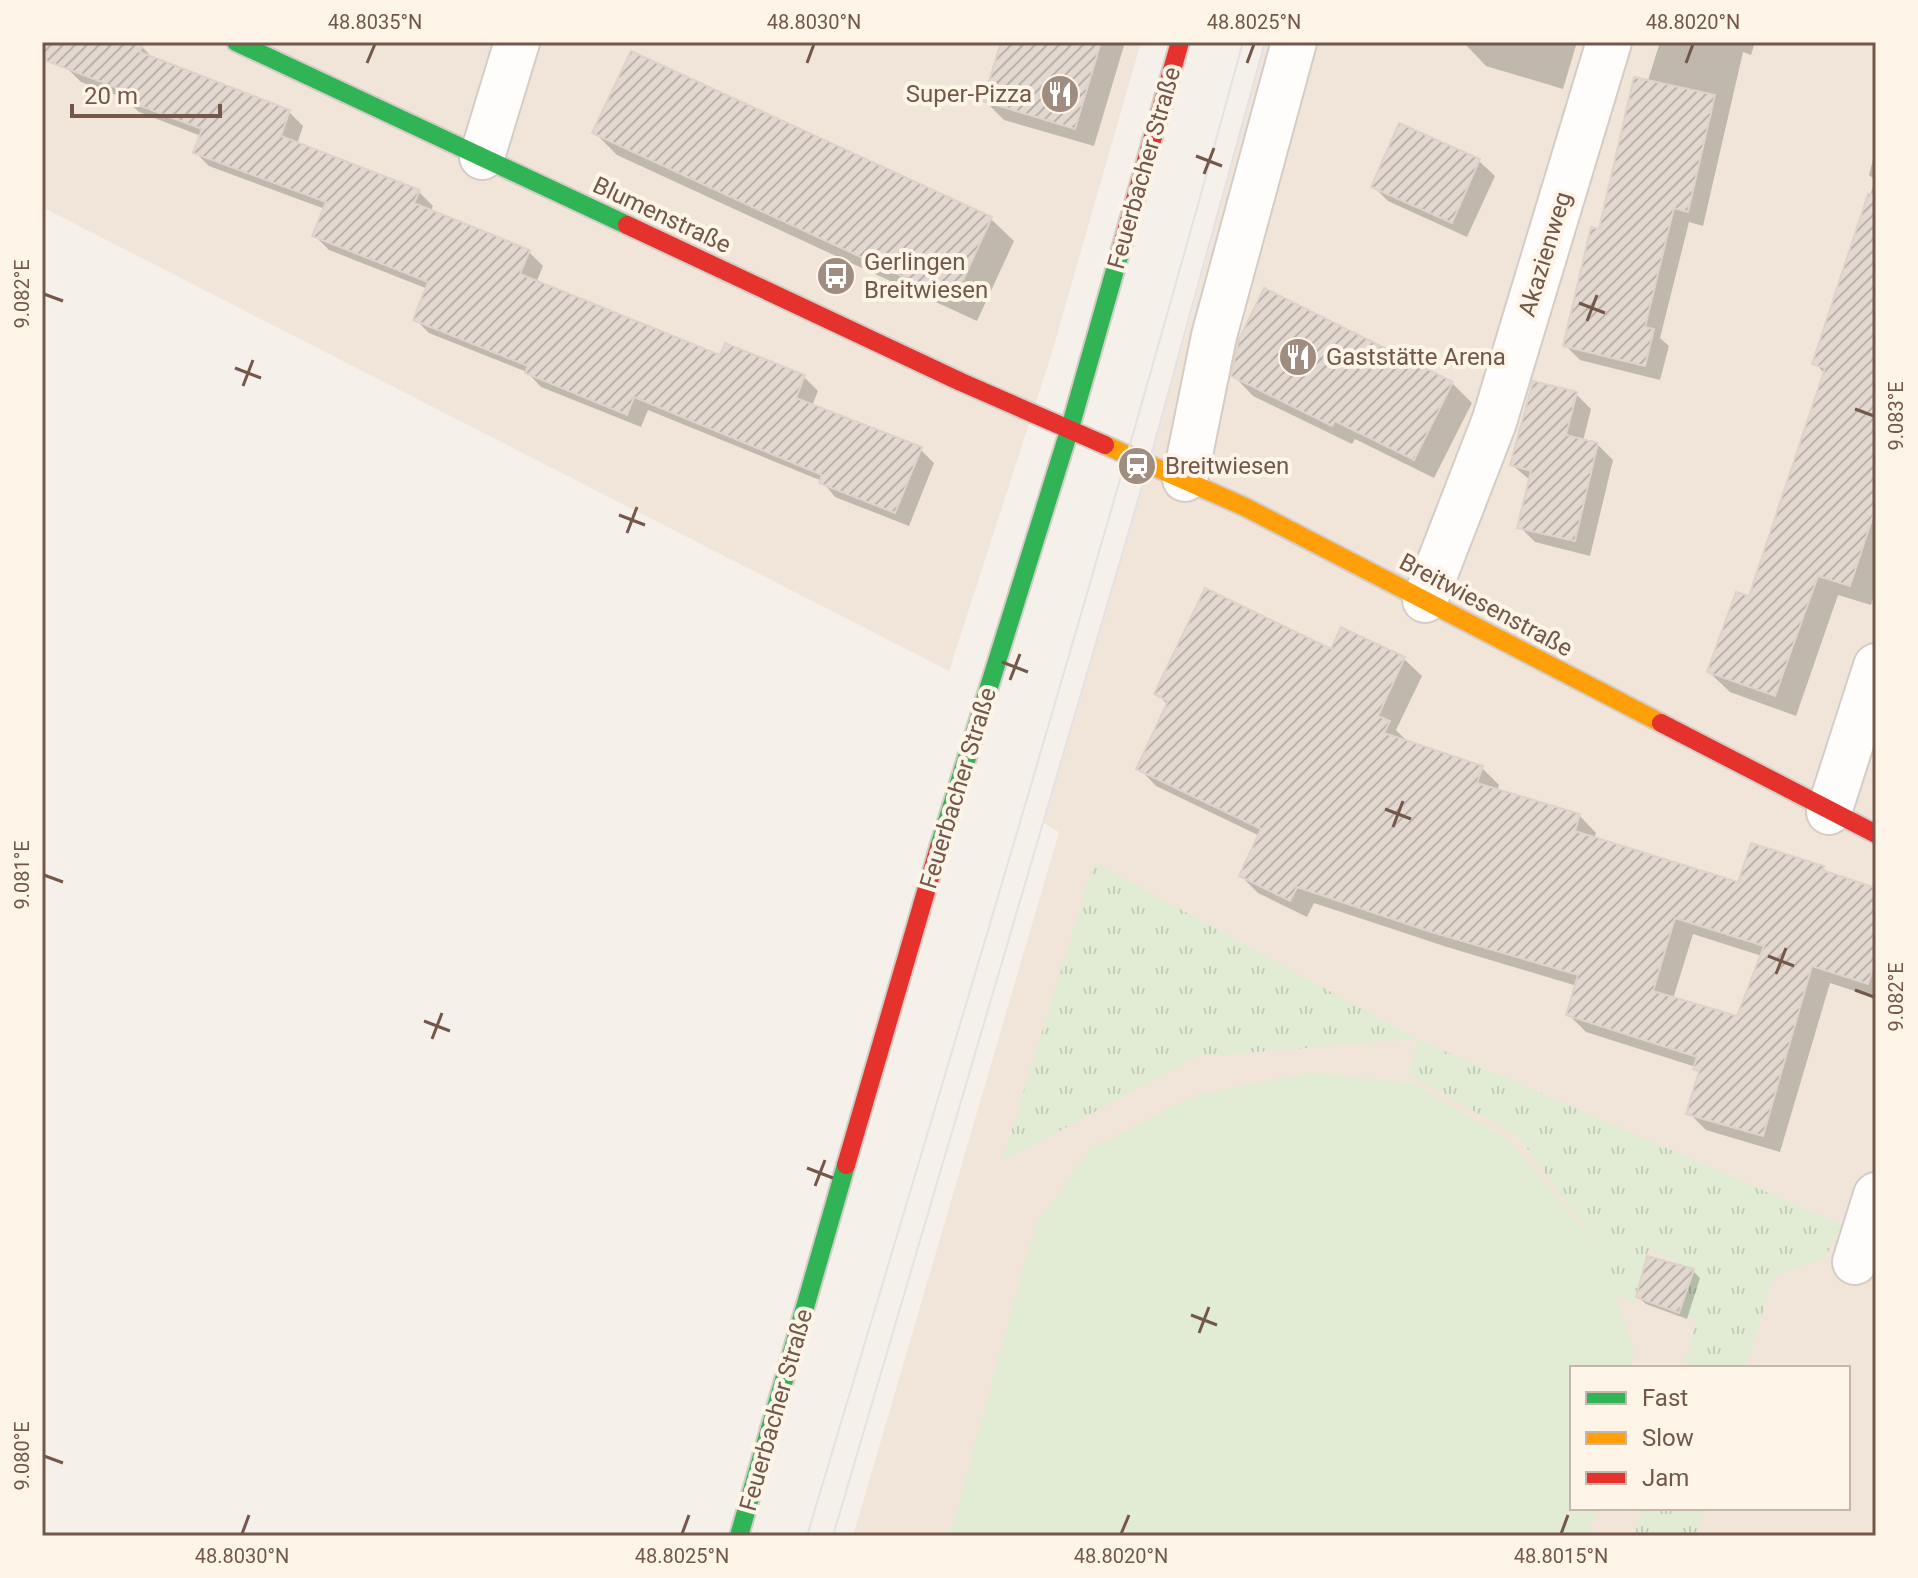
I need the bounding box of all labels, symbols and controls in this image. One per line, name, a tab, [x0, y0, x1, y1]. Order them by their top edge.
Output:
text: 48.8035°N	[328, 10, 422, 34]
text: 48.8030°N	[767, 10, 861, 34]
text: 48.8025°N	[1207, 10, 1301, 34]
text: 48.8020°N	[1646, 10, 1740, 34]
street label: Feuerbacher Straße	[1102, 64, 1186, 272]
scale bar	[72, 68, 220, 118]
restaurant icon: Super-Pizza	[1039, 73, 1081, 115]
place label: Super-Pizza	[906, 80, 1032, 108]
text: 20 m	[84, 82, 138, 110]
street label: Blumenstraße	[589, 171, 735, 259]
street label: Akazienweg	[1513, 188, 1577, 320]
place label: Gerlingen Breitwiesen	[864, 248, 988, 304]
bus stop icon: Gerlingen Breitwiesen	[815, 255, 857, 297]
text: 9.082°E	[10, 259, 34, 329]
restaurant icon: Gaststätte Arena	[1277, 336, 1319, 378]
place label: Gaststätte Arena	[1326, 343, 1506, 371]
text: 9.083°E	[1884, 381, 1908, 451]
station icon: Breitwiesen	[1116, 445, 1158, 487]
place label: Breitwiesen	[1165, 452, 1289, 480]
street label: Breitwiesenstraße	[1395, 548, 1577, 662]
street label: Feuerbacher Straße	[914, 684, 1002, 892]
text: 9.081°E	[10, 840, 34, 910]
text: 9.082°E	[1884, 962, 1908, 1032]
street label: Feuerbacher Straße	[734, 1306, 818, 1514]
legend	[1570, 1366, 1850, 1510]
text: Fast	[1642, 1384, 1688, 1412]
text: 9.080°E	[10, 1421, 34, 1491]
text: Slow	[1642, 1424, 1694, 1452]
text: Jam	[1642, 1464, 1689, 1492]
text: 48.8030°N	[195, 1544, 289, 1568]
text: 48.8025°N	[635, 1544, 729, 1568]
text: 48.8020°N	[1074, 1544, 1168, 1568]
text: 48.8015°N	[1514, 1544, 1608, 1568]

